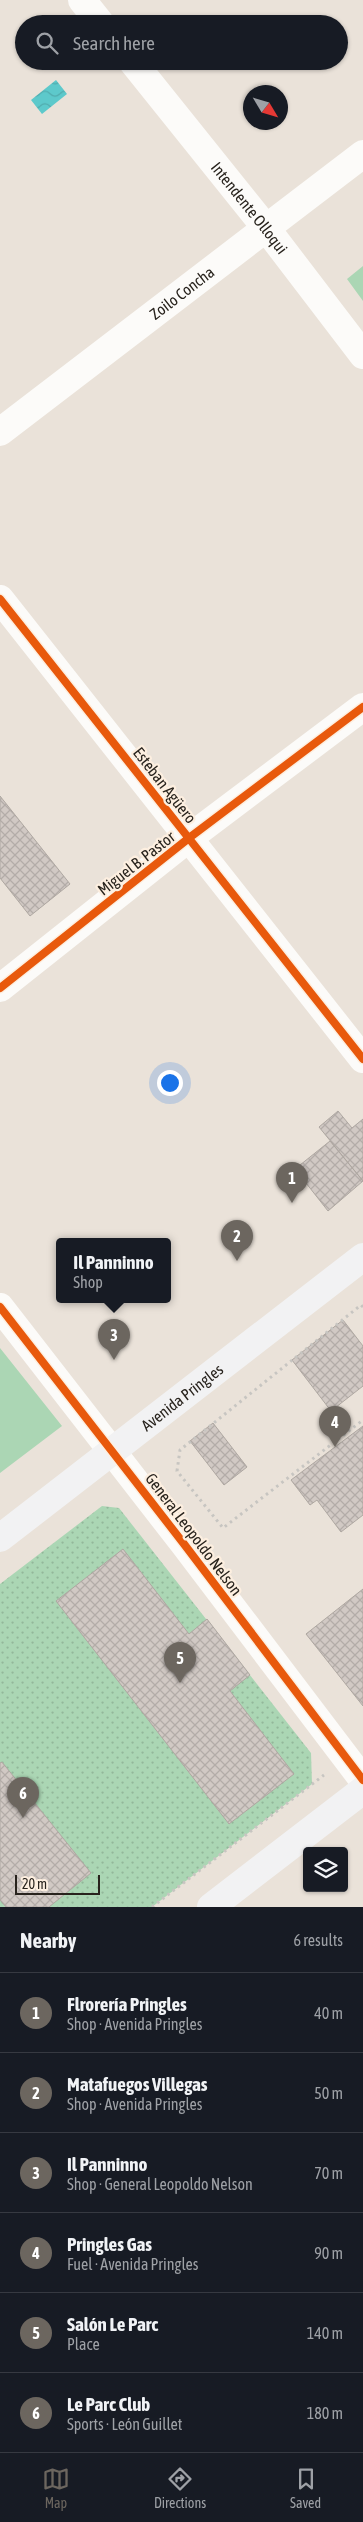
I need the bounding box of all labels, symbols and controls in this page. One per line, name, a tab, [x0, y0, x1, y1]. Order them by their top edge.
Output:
search box	[15, 15, 348, 70]
icon: search	[33, 29, 61, 57]
text: Search here	[73, 32, 155, 54]
north arrow	[243, 85, 288, 130]
street label: Intendente Olloqui	[208, 158, 291, 257]
street label: Zoilo Concha	[146, 263, 217, 323]
street label: Esteban Agüero	[129, 744, 200, 827]
street label: Miguel B. Pastor	[94, 827, 179, 899]
your location	[157, 1070, 183, 1096]
pin: 1	[276, 1162, 308, 1203]
pin: 2	[221, 1220, 253, 1261]
popup	[56, 1238, 171, 1303]
text: Il Panninno	[73, 1251, 154, 1273]
text: Shop	[73, 1273, 103, 1291]
pin: 3	[98, 1319, 130, 1360]
street label: Avenida Pringles	[138, 1360, 226, 1434]
pin: 4	[319, 1406, 351, 1447]
street label: General Leopoldo Nelson	[141, 1469, 246, 1599]
pin: 5	[164, 1642, 196, 1683]
pin: 6	[7, 1777, 39, 1818]
map controls	[303, 1847, 348, 1892]
button: layers	[303, 1847, 348, 1892]
scale bar	[15, 1872, 100, 1895]
text: 20 m	[22, 1876, 47, 1892]
text: Nearby	[20, 1928, 76, 1952]
text: 6 results	[293, 1931, 343, 1949]
text: Flrorería Pringles	[67, 1993, 187, 2015]
text: 1	[32, 2004, 40, 2022]
text: 40 m	[314, 2004, 343, 2022]
text: Shop · Avenida Pringles	[67, 2015, 202, 2033]
text: Matafuegos Villegas	[67, 2073, 207, 2095]
text: 2	[32, 2084, 40, 2102]
text: 50 m	[314, 2084, 343, 2102]
text: Shop · Avenida Pringles	[67, 2095, 202, 2113]
text: Il Panninno	[67, 2153, 147, 2175]
text: 3	[32, 2164, 40, 2182]
text: 70 m	[314, 2164, 343, 2182]
text: Shop · General Leopoldo Nelson	[67, 2175, 253, 2193]
text: Pringles Gas	[67, 2233, 152, 2255]
text: 4	[32, 2244, 40, 2262]
text: 90 m	[314, 2244, 343, 2262]
text: Fuel · Avenida Pringles	[67, 2255, 198, 2273]
text: Salón Le Parc	[67, 2313, 158, 2335]
text: 5	[32, 2324, 40, 2342]
text: 140 m	[307, 2324, 343, 2342]
text: Place	[67, 2335, 100, 2353]
text: Le Parc Club	[67, 2393, 150, 2415]
text: 6	[32, 2404, 40, 2422]
text: 180 m	[307, 2404, 343, 2422]
text: Sports · León Guillet	[67, 2415, 182, 2433]
tab: Map	[42, 2465, 70, 2511]
tab: Directions	[154, 2465, 206, 2511]
tab: Saved	[290, 2465, 321, 2511]

